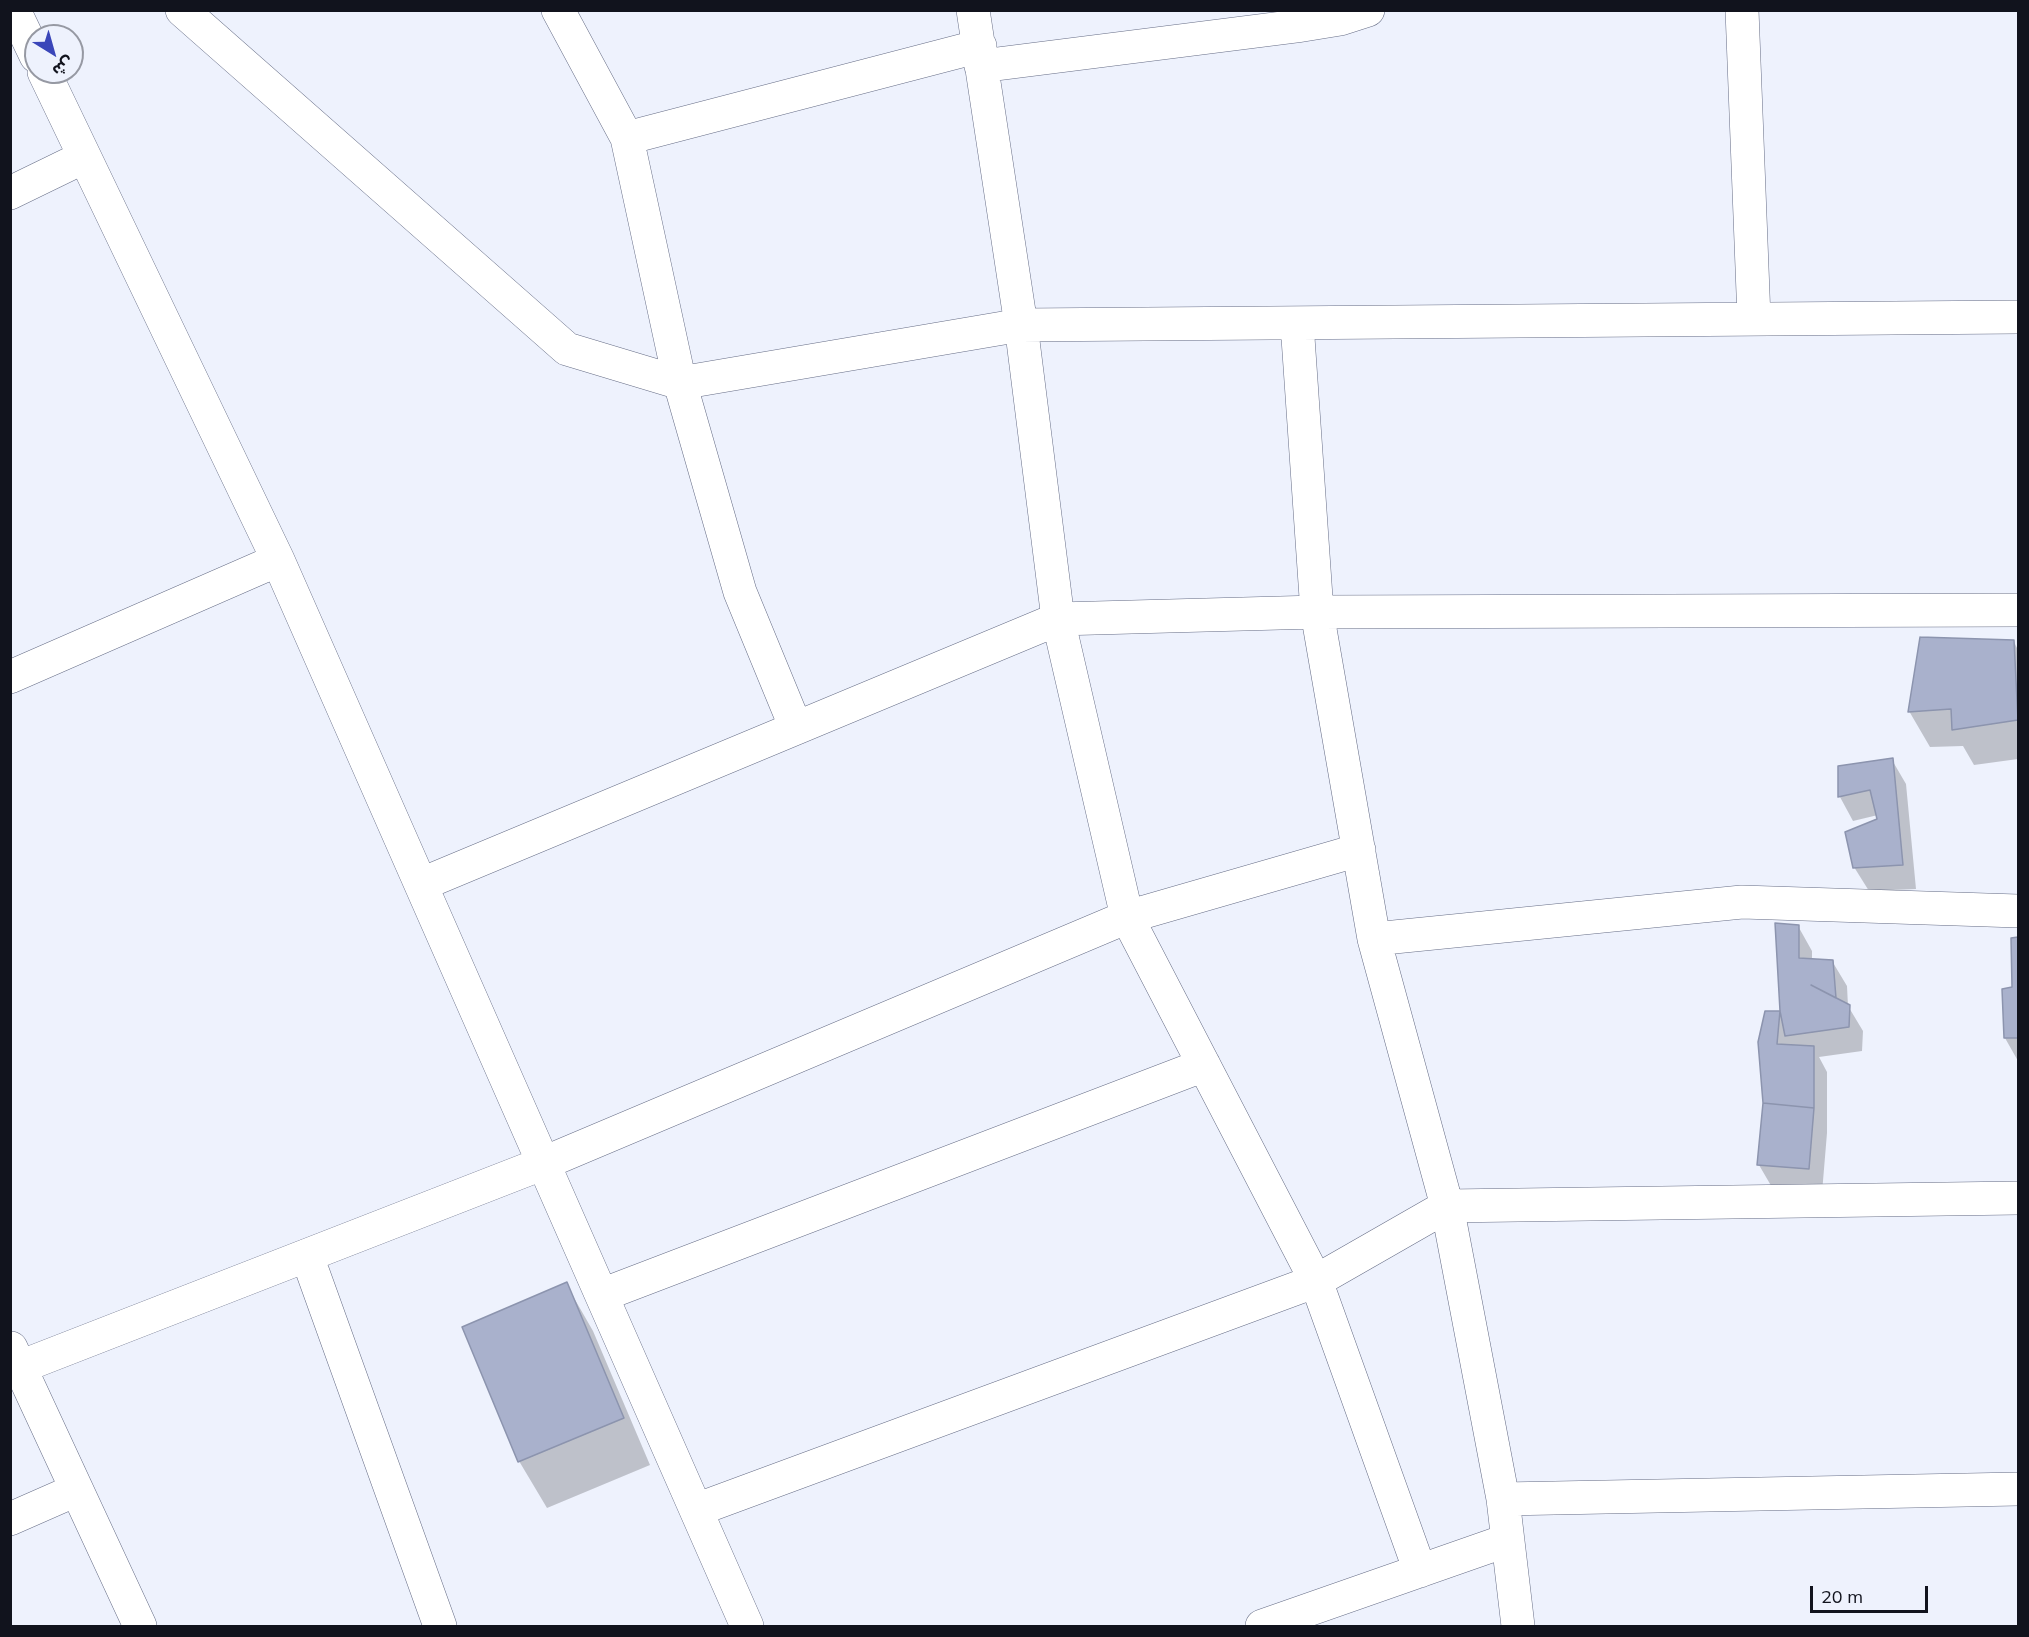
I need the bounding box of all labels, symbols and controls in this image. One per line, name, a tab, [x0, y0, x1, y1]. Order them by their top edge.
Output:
north arrow	[24, 24, 84, 84]
text: ش	[49, 52, 78, 81]
scale bar	[1813, 1574, 1932, 1612]
text: 20 m	[1821, 1585, 1863, 1608]

